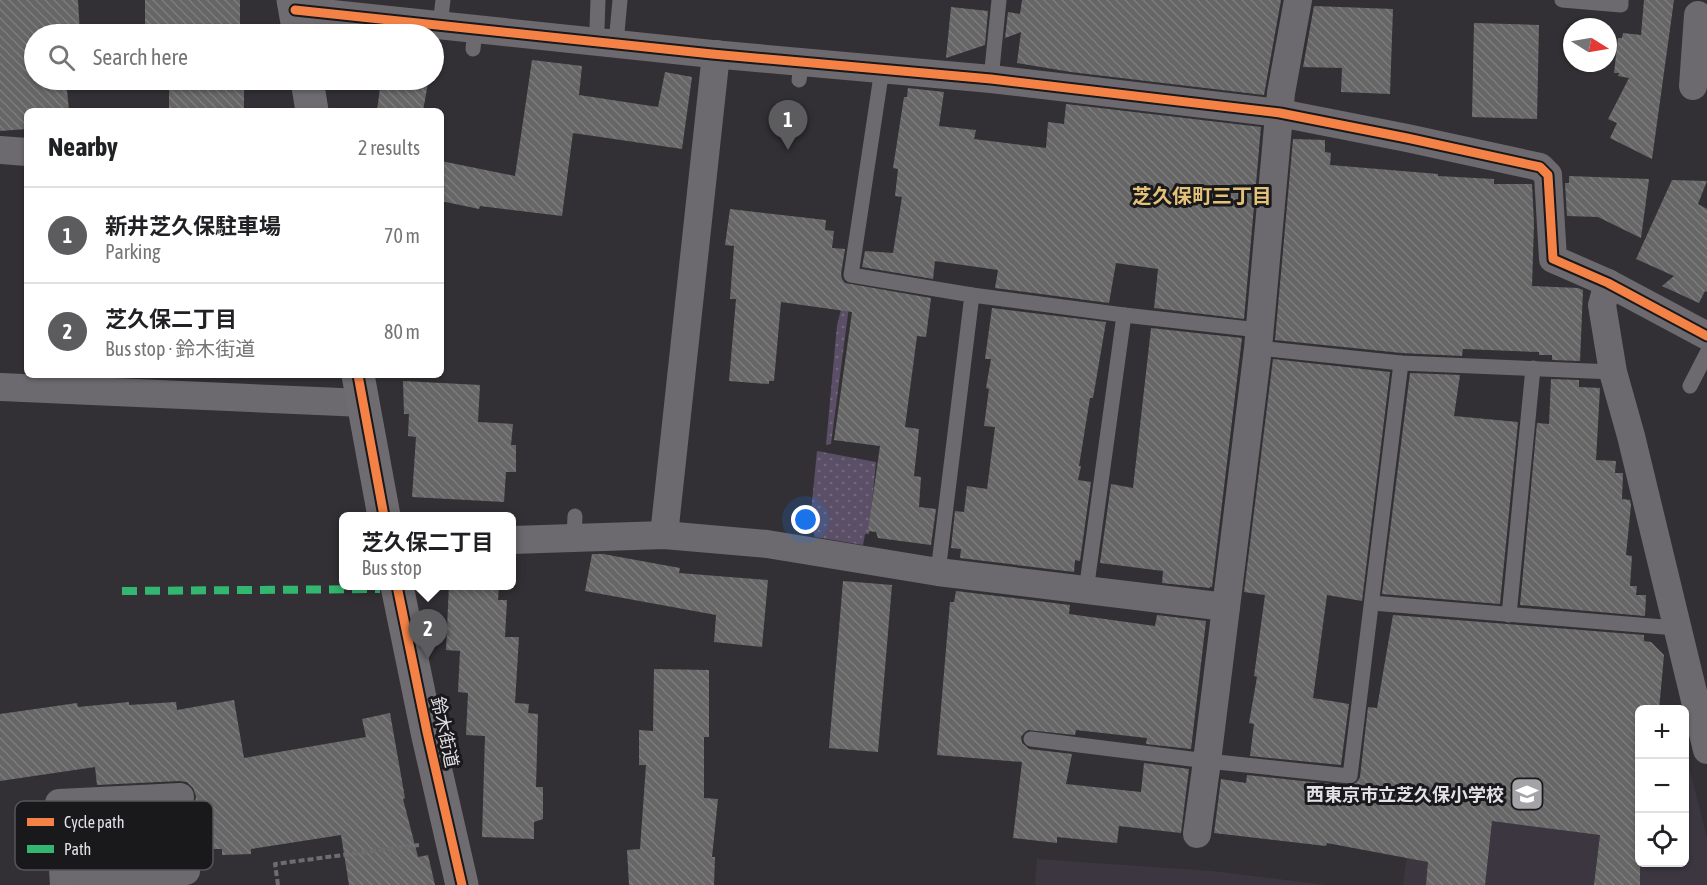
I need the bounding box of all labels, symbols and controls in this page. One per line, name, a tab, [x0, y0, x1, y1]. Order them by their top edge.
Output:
north arrow	[1563, 18, 1617, 72]
search box	[24, 24, 444, 90]
icon: search	[45, 41, 78, 74]
text: Search here	[93, 44, 188, 70]
pin: 1	[768, 100, 808, 150]
text: Nearby	[48, 132, 118, 162]
text: 2 results	[358, 136, 420, 159]
district label: 芝久保町三丁目	[1132, 184, 1272, 207]
text: 新井芝久保駐車場	[105, 213, 281, 239]
text: 1	[63, 224, 72, 247]
text: 70 m	[384, 224, 420, 247]
text: Parking	[105, 240, 161, 263]
text: 芝久保二丁目	[105, 306, 237, 332]
text: 2	[63, 320, 72, 343]
text: 80 m	[384, 320, 420, 343]
text: Bus stop · 鈴木街道	[105, 337, 255, 360]
your location	[791, 505, 820, 534]
popup	[339, 512, 516, 590]
text: 芝久保二丁目	[361, 529, 494, 555]
text: Bus stop	[361, 556, 422, 579]
pin: 2	[408, 610, 448, 659]
street label: 鈴木街道	[427, 695, 463, 769]
map controls	[1635, 705, 1689, 867]
button: +	[1635, 705, 1689, 759]
button: −	[1635, 759, 1689, 813]
school or university icon: 西東京市立芝久保小学校	[1509, 776, 1545, 812]
place label: 西東京市立芝久保小学校	[1306, 784, 1504, 805]
legend	[15, 801, 213, 870]
text: Cycle path	[64, 813, 124, 832]
button: locate	[1635, 813, 1689, 867]
text: Path	[64, 840, 91, 858]

